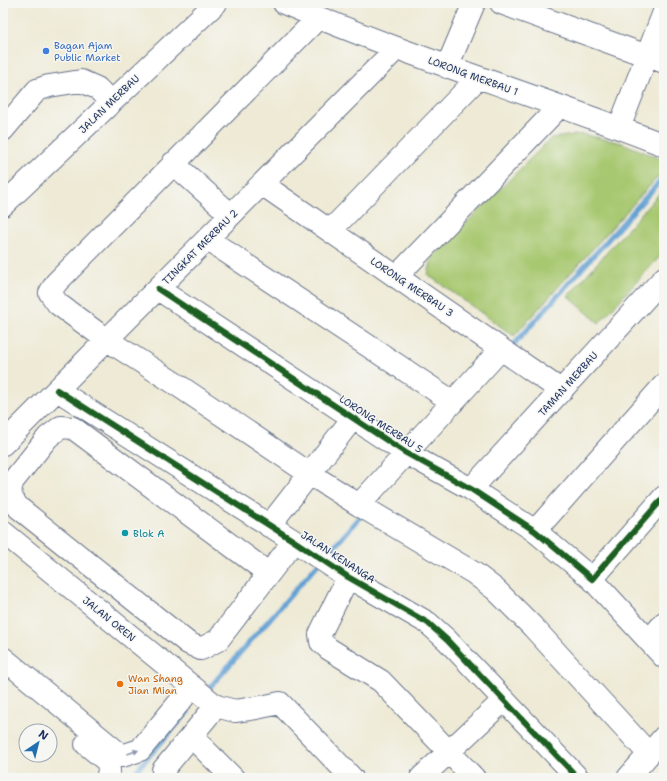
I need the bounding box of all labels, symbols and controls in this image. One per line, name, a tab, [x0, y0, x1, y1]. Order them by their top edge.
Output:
place label: Bagan Ajam Public Market	[54, 39, 121, 64]
marker: Bagan Ajam Public Market	[41, 46, 51, 56]
street label: LORONG MERBAU 1	[426, 54, 520, 98]
street label: JALAN MERBAU	[76, 72, 142, 136]
street label: TINGKAT MERBAU 2	[159, 206, 241, 288]
street label: LORONG MERBAU 3	[368, 254, 456, 320]
street label: TAMAN MERBAU	[535, 349, 601, 419]
street label: LORONG MERBAU 5	[337, 392, 425, 456]
place label: Blok A	[133, 527, 164, 540]
marker: Blok A	[120, 528, 130, 538]
street label: JALAN KENANGA	[298, 528, 378, 586]
street label: JALAN OREN	[80, 594, 138, 644]
place label: Wan Shang Jian Mian	[128, 672, 183, 697]
marker: Wan Shang Jian Mian	[115, 679, 125, 689]
north arrow	[18, 723, 58, 763]
text: N	[36, 727, 52, 744]
one-way arrow	[127, 749, 139, 755]

